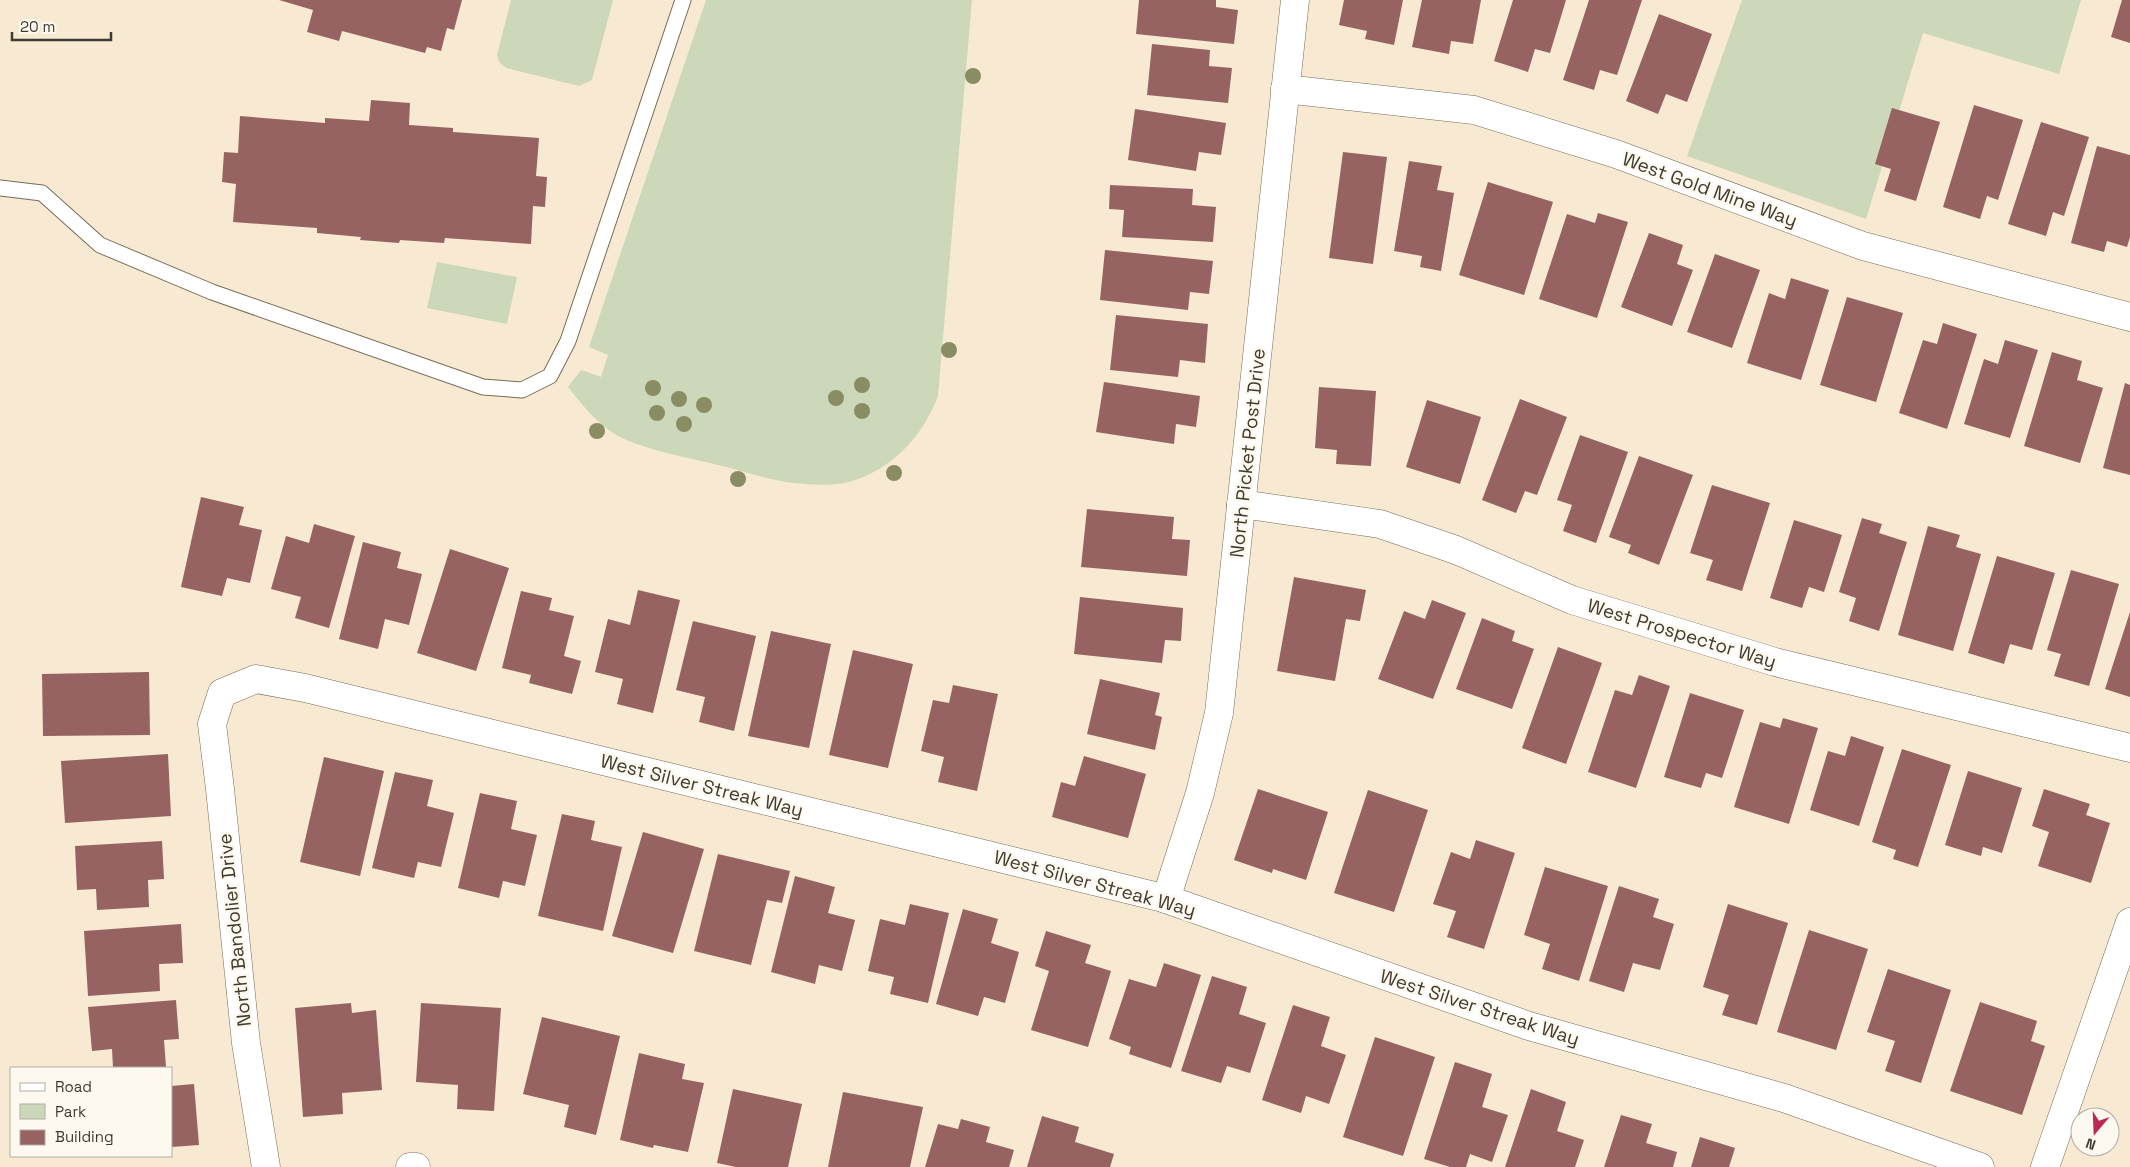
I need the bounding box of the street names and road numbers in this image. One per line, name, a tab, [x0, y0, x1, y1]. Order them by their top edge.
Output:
street label: West Gold Mine Way	[1619, 146, 1801, 233]
street label: North Picket Post Drive	[1224, 347, 1271, 559]
street label: West Prospector Way	[1584, 593, 1779, 674]
street label: West Silver Streak Way	[598, 748, 806, 823]
street label: North Bandolier Drive	[212, 832, 257, 1028]
street label: West Silver Streak Way	[991, 844, 1199, 923]
street label: West Silver Streak Way	[1377, 963, 1583, 1052]

